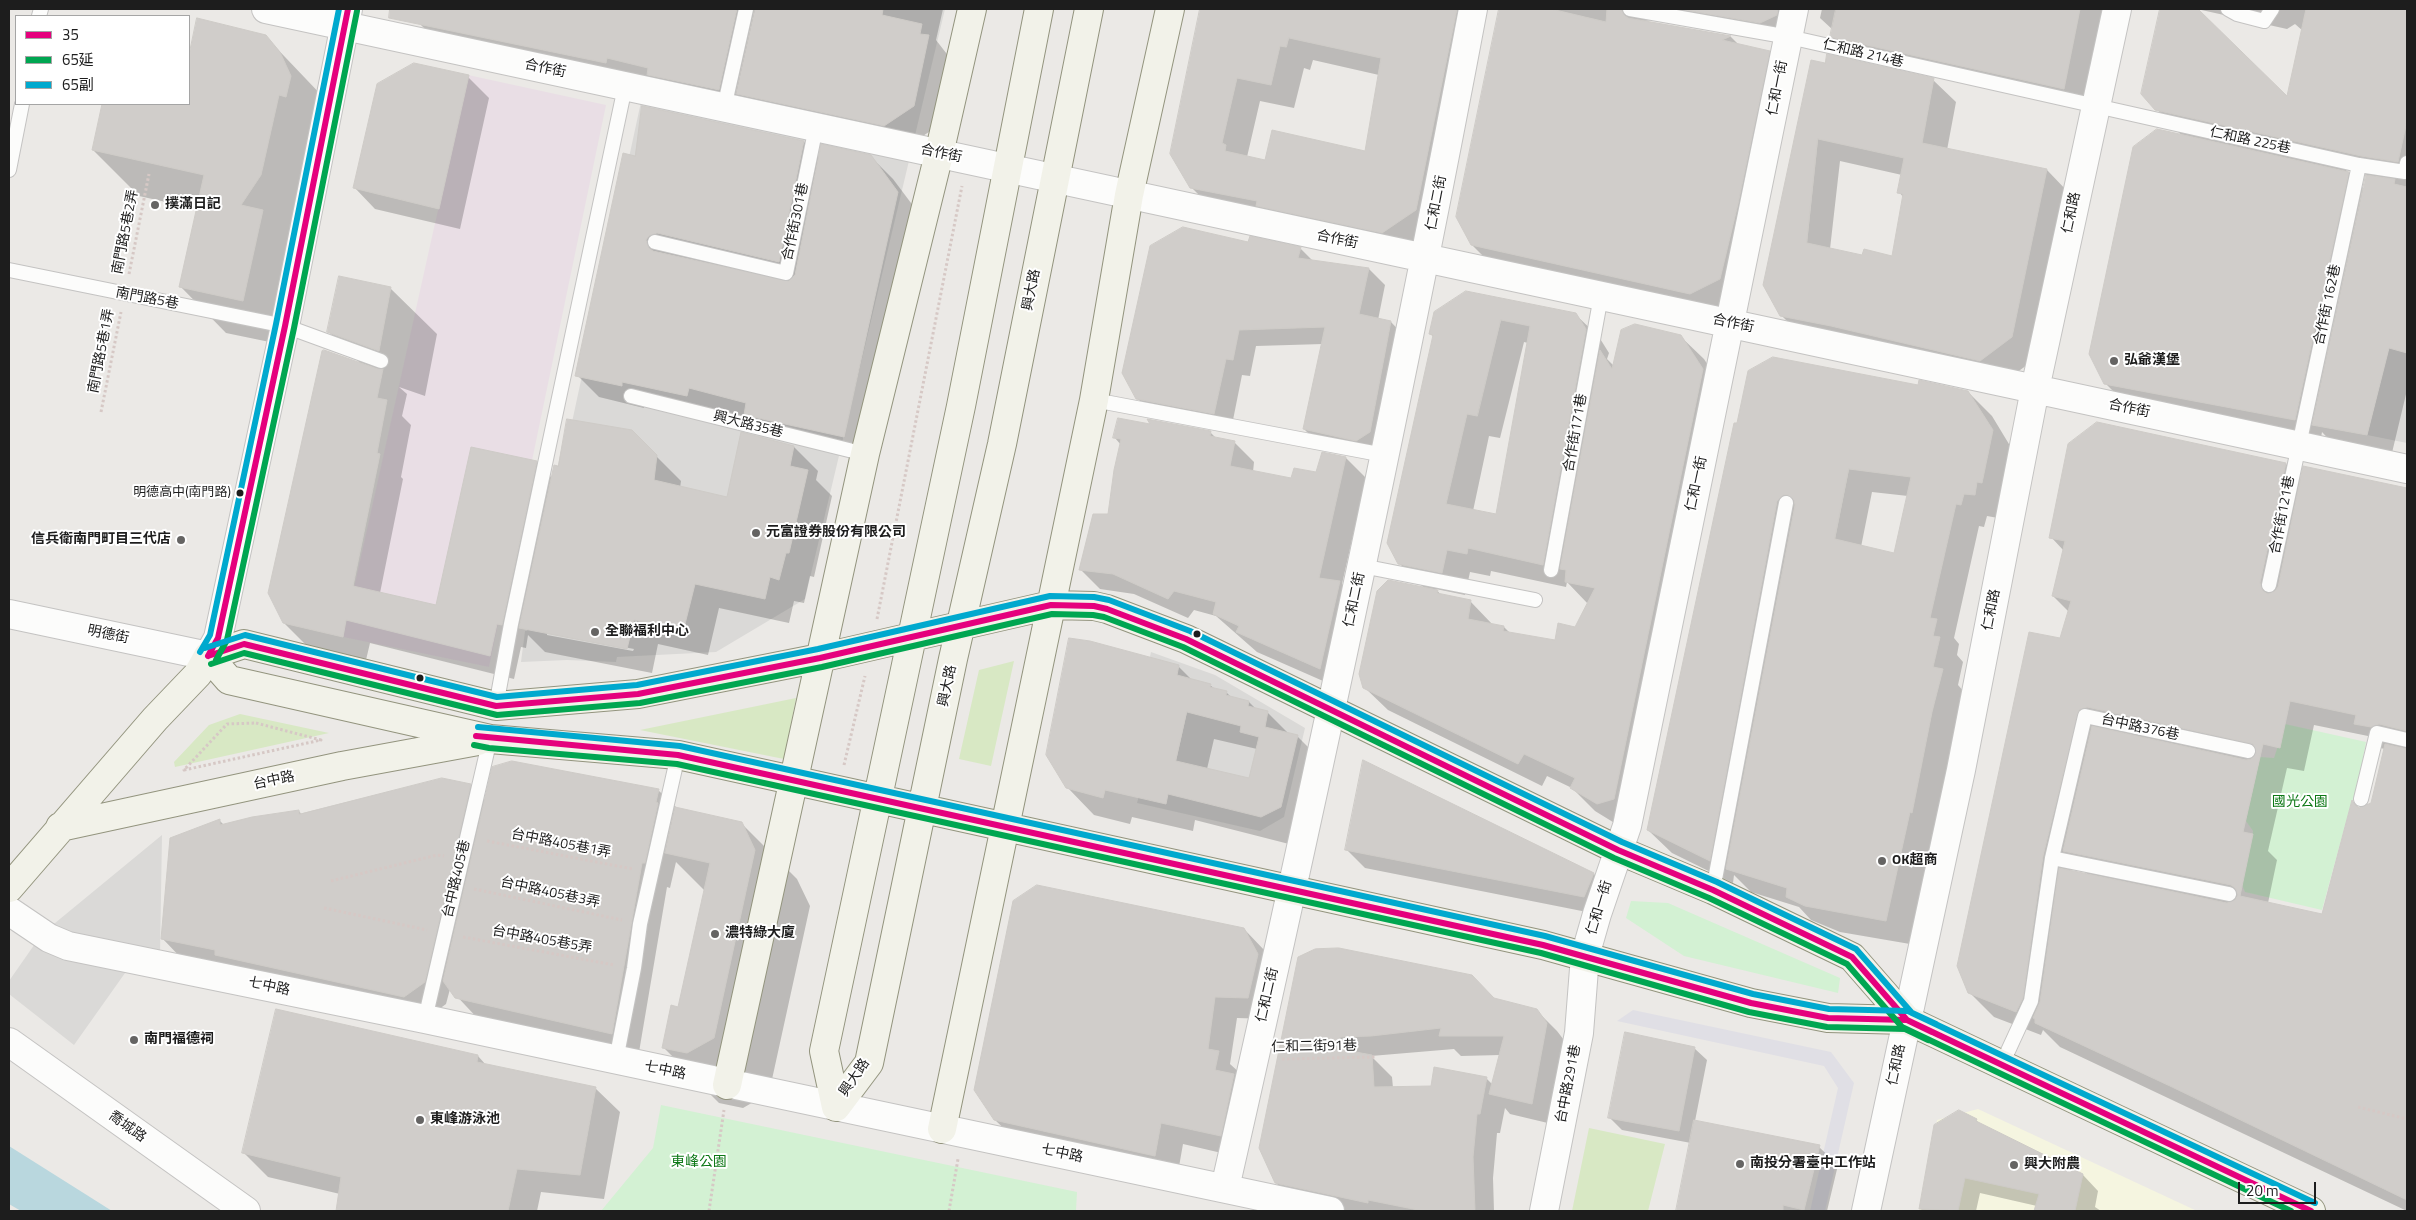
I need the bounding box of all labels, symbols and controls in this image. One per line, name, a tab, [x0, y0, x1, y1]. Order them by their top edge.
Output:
legend	[15, 15, 190, 105]
text: 35	[62, 23, 79, 46]
street label: 仁和路 214巷	[1821, 37, 1905, 71]
text: 65延	[62, 48, 94, 71]
street label: 合作街	[523, 56, 567, 82]
street label: 仁和一街	[1764, 59, 1792, 117]
text: 65副	[62, 73, 94, 96]
street label: 仁和路 225巷	[2208, 124, 2292, 158]
street label: 合作街	[919, 141, 963, 167]
street label: 仁和二街	[1423, 174, 1451, 232]
street label: 合作街301巷	[780, 181, 812, 263]
street label: 南門路5巷2弄	[110, 188, 142, 276]
street label: 仁和路	[2059, 191, 2085, 235]
place label: 撲滿日記	[165, 197, 221, 213]
marker: 撲滿日記	[149, 199, 161, 211]
street label: 合作街	[1315, 227, 1359, 253]
street label: 合作街 162巷	[2311, 263, 2345, 347]
street label: 興大路	[1020, 268, 1044, 312]
street label: 南門路5巷	[114, 285, 180, 313]
street label: 南門路5巷1弄	[86, 307, 118, 395]
street label: 合作街	[1711, 311, 1755, 337]
place label: 弘爺漢堡	[2124, 353, 2180, 369]
marker: 弘爺漢堡	[2108, 355, 2120, 367]
street label: 合作街171巷	[1561, 392, 1591, 474]
street label: 合作街	[2107, 396, 2151, 422]
street label: 興大路35巷	[711, 408, 785, 442]
street label: 仁和一街	[1683, 455, 1711, 513]
street label: 合作街121巷	[2267, 474, 2299, 556]
place label: 明德高中(南門路)	[133, 485, 231, 501]
marker: 明德高中(南門路)	[235, 488, 245, 498]
place label: 元富證券股份有限公司	[766, 525, 906, 541]
marker: 元富證券股份有限公司	[750, 527, 762, 539]
place label: 信兵衛南門町目三代店	[31, 532, 171, 548]
marker: 信兵衛南門町目三代店	[175, 534, 187, 546]
street label: 仁和二街	[1341, 571, 1369, 629]
street label: 仁和路	[1980, 588, 2004, 632]
street label: 明德街	[86, 622, 130, 648]
place label: 全聯福利中心	[605, 624, 689, 640]
marker: 全聯福利中心	[589, 626, 601, 638]
unlabelled marker	[1192, 629, 1202, 639]
street label: 興大路	[935, 664, 961, 708]
unlabelled marker	[415, 673, 425, 683]
street label: 台中路376巷	[2099, 712, 2181, 744]
street label: 台中路	[252, 768, 296, 794]
park label: 國光公園	[2272, 795, 2328, 811]
street label: 台中路405巷1弄	[510, 826, 612, 862]
street label: 台中路405巷	[440, 838, 474, 920]
place label: OK超商	[1892, 853, 1937, 869]
marker: OK超商	[1876, 855, 1888, 867]
street label: 台中路405巷3弄	[499, 874, 601, 912]
street label: 仁和一街	[1584, 879, 1616, 937]
street label: 台中路405巷5弄	[491, 923, 593, 957]
place label: 濃特綠大廈	[725, 926, 795, 942]
marker: 濃特綠大廈	[709, 928, 721, 940]
street label: 仁和二街	[1254, 966, 1282, 1024]
street label: 七中路	[247, 974, 291, 1000]
place label: 南門福德祠	[144, 1032, 214, 1048]
marker: 南門福德祠	[128, 1034, 140, 1046]
street label: 仁和二街91巷	[1271, 1038, 1357, 1056]
street label: 台中路291巷	[1553, 1043, 1585, 1125]
street label: 仁和路	[1884, 1043, 1910, 1087]
street label: 興大路	[836, 1056, 874, 1100]
street label: 七中路	[643, 1058, 687, 1084]
street label: 喬城路	[105, 1108, 149, 1146]
place label: 東峰游泳池	[430, 1112, 500, 1128]
marker: 東峰游泳池	[414, 1114, 426, 1126]
street label: 七中路	[1040, 1141, 1084, 1167]
park label: 東峰公園	[671, 1155, 727, 1171]
place label: 南投分署臺中工作站	[1750, 1156, 1876, 1172]
place label: 興大附農	[2024, 1157, 2080, 1173]
marker: 南投分署臺中工作站	[1734, 1158, 1746, 1170]
marker: 興大附農	[2008, 1159, 2020, 1171]
scale bar	[2241, 1172, 2318, 1204]
text: 20 m	[2246, 1179, 2279, 1202]

